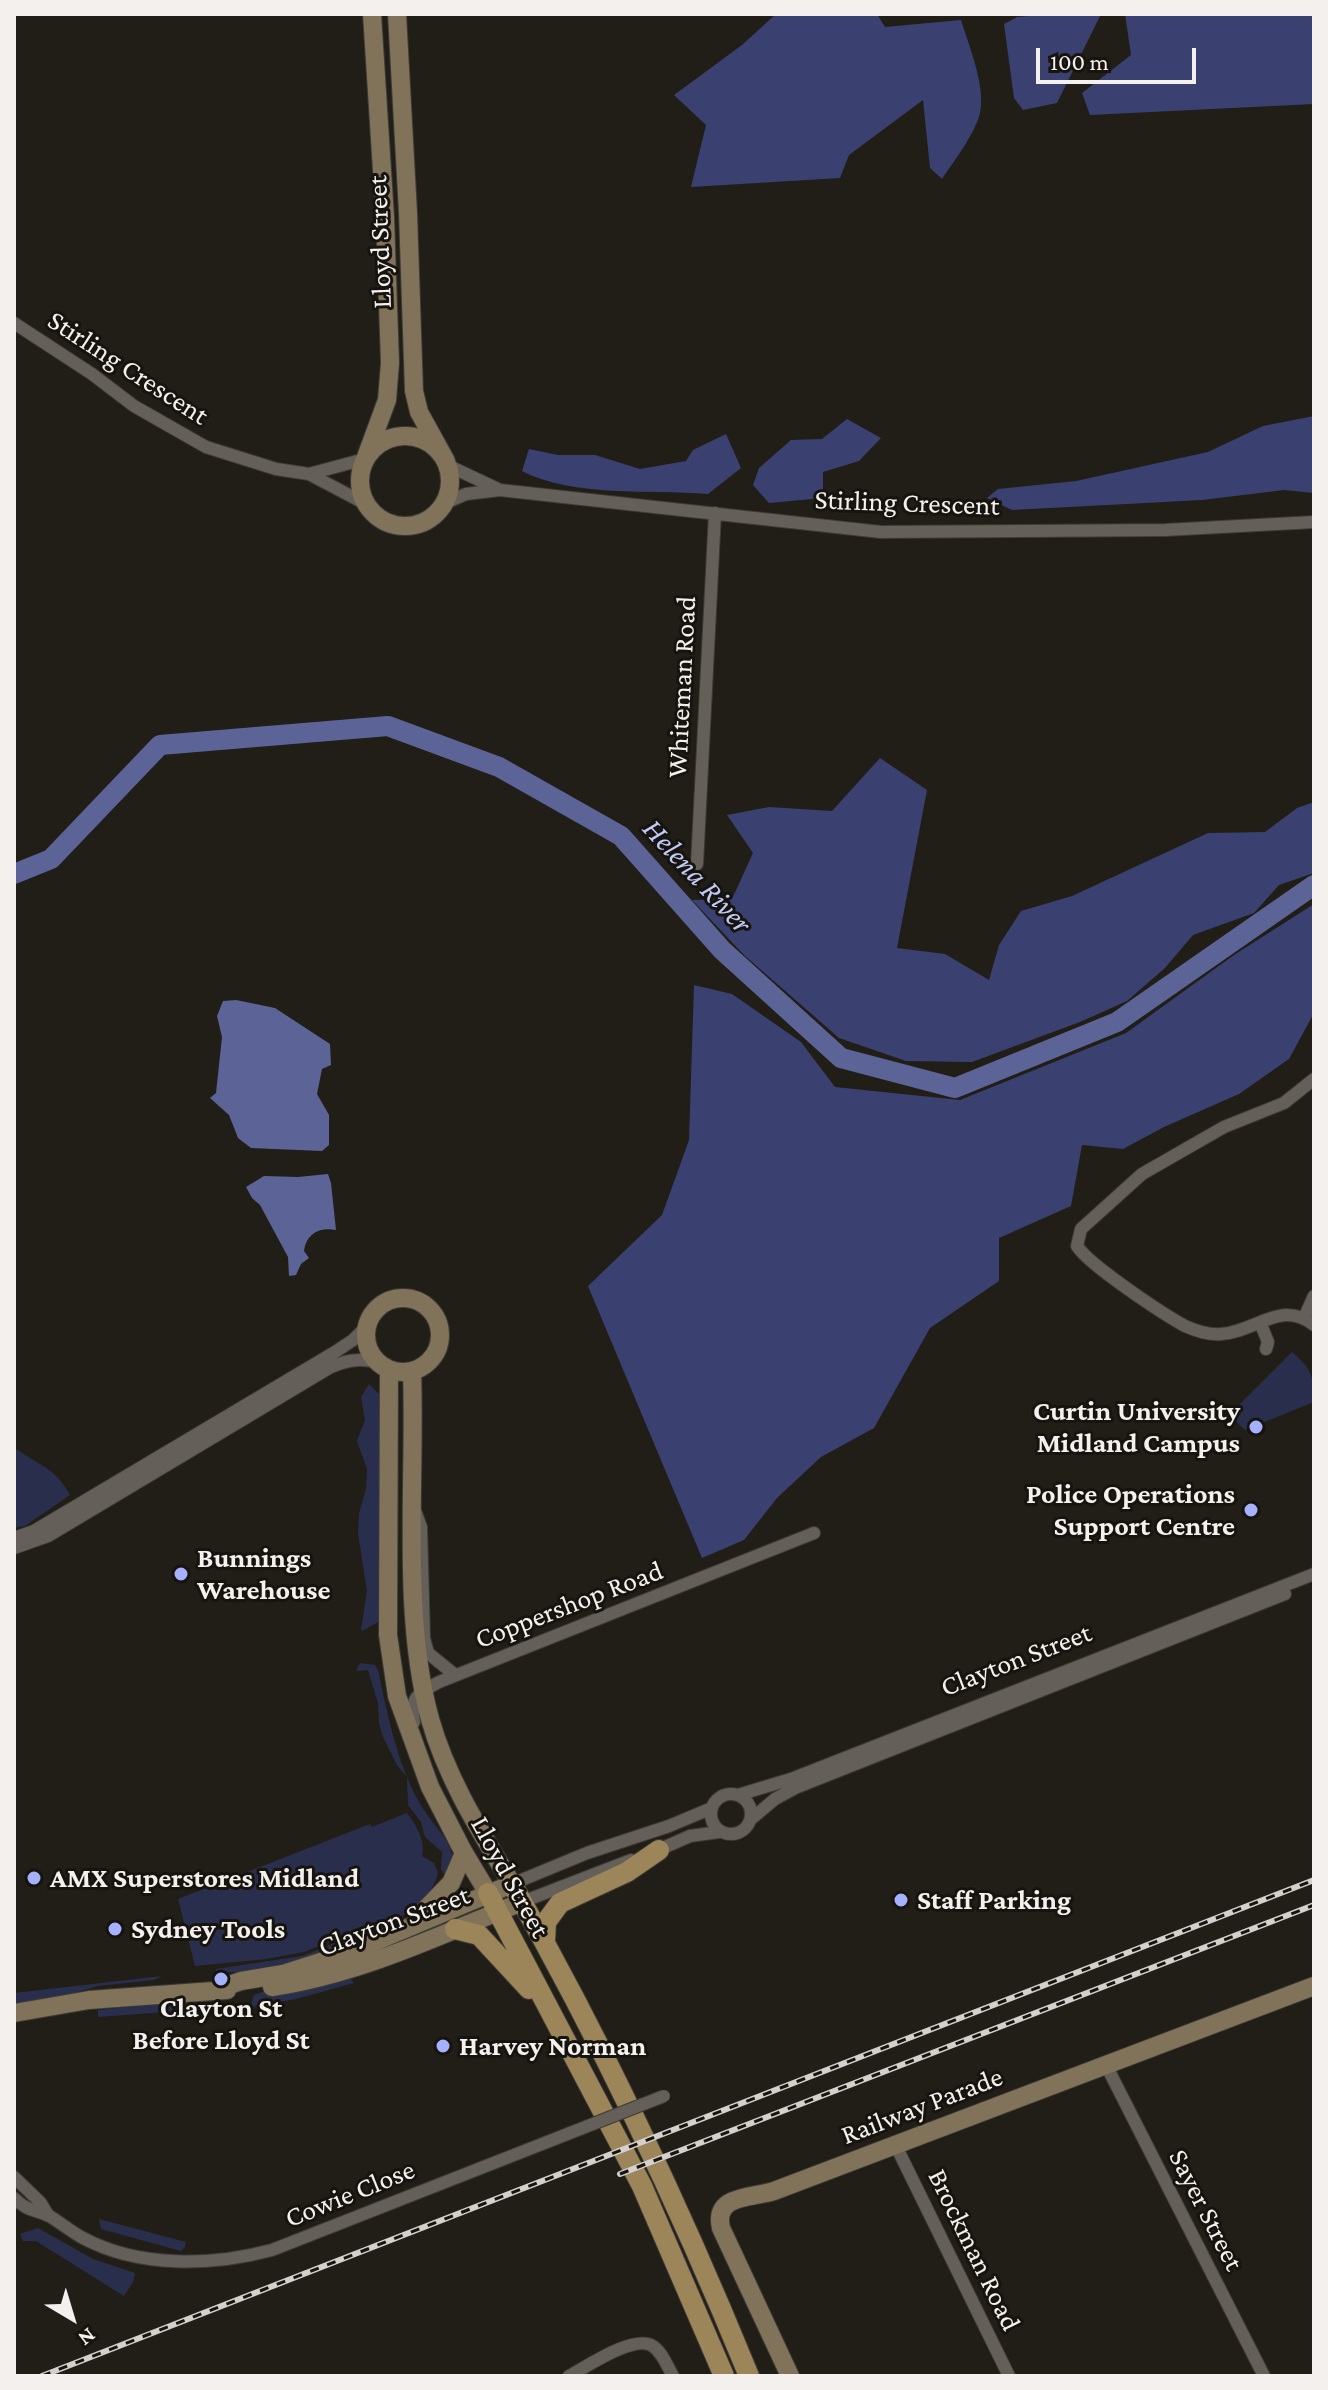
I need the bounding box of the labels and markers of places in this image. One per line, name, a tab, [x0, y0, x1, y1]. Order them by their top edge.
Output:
place label: Curtin University Midland Campus	[1033, 1394, 1240, 1460]
marker: Curtin University Midland Campus	[1247, 1418, 1265, 1436]
place label: Police Operations Support Centre	[1026, 1477, 1235, 1543]
marker: Police Operations Support Centre	[1242, 1501, 1260, 1519]
place label: Bunnings Warehouse	[197, 1541, 330, 1607]
marker: Bunnings Warehouse	[172, 1565, 190, 1583]
place label: AMX Superstores Midland	[50, 1861, 359, 1895]
marker: AMX Superstores Midland	[25, 1869, 43, 1887]
place label: Staff Parking	[917, 1883, 1071, 1917]
marker: Staff Parking	[892, 1891, 910, 1909]
place label: Sydney Tools	[131, 1912, 285, 1946]
marker: Sydney Tools	[106, 1920, 124, 1938]
marker: Clayton St Before Lloyd St	[212, 1970, 230, 1988]
place label: Clayton St Before Lloyd St	[132, 1991, 310, 2057]
place label: Harvey Norman	[459, 2029, 646, 2063]
marker: Harvey Norman	[434, 2037, 452, 2055]

